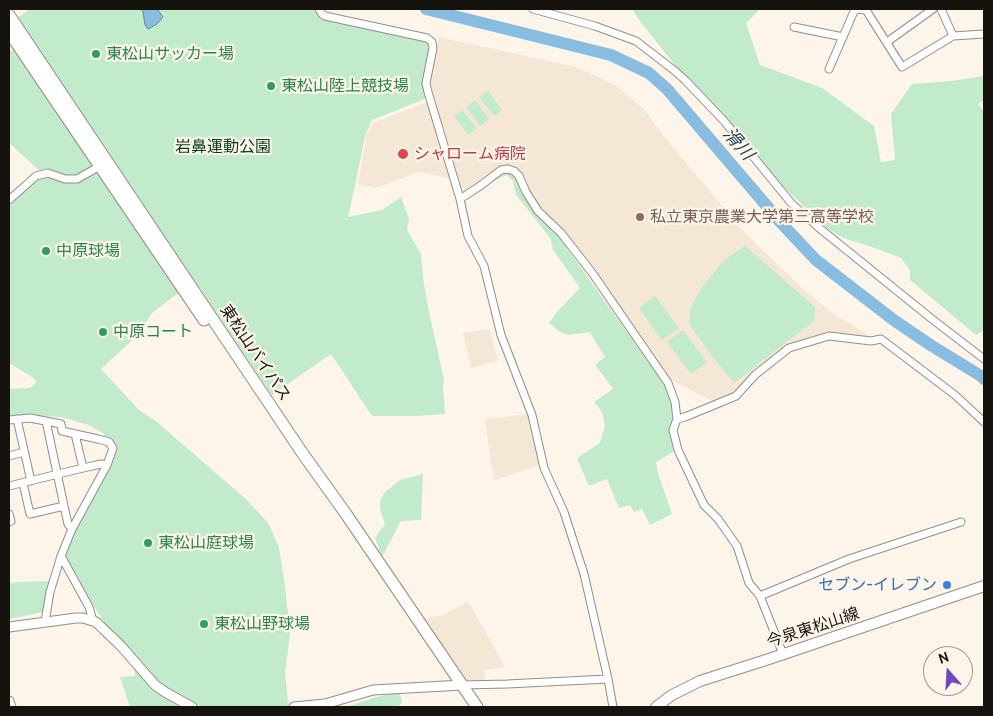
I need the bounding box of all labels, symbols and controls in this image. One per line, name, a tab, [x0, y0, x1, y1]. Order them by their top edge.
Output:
place label: 東松山サッカー場	[106, 44, 234, 64]
marker: 東松山サッカー場	[90, 48, 102, 60]
place label: 東松山陸上競技場	[281, 76, 409, 96]
marker: 東松山陸上競技場	[265, 80, 277, 92]
water label: 滑川	[718, 123, 758, 165]
park label: 岩鼻運動公園	[175, 137, 271, 157]
place label: シャローム病院	[414, 144, 526, 164]
marker: シャローム病院	[396, 147, 410, 161]
place label: 私立東京農業大学第三高等学校	[650, 207, 874, 227]
marker: 私立東京農業大学第三高等学校	[634, 211, 646, 223]
place label: 中原球場	[56, 241, 120, 261]
marker: 中原球場	[40, 245, 52, 257]
street label: 東松山バイパス	[216, 301, 294, 405]
place label: 中原コート	[113, 322, 193, 342]
marker: 中原コート	[97, 326, 109, 338]
place label: 東松山庭球場	[158, 533, 254, 553]
marker: 東松山庭球場	[142, 537, 154, 549]
place label: セブン-イレブン	[818, 575, 937, 595]
marker: セブン-イレブン	[941, 579, 953, 591]
street label: 今泉東松山線	[764, 604, 862, 652]
place label: 東松山野球場	[214, 614, 310, 634]
marker: 東松山野球場	[198, 618, 210, 630]
north arrow	[923, 646, 973, 696]
text: N	[936, 648, 951, 668]

